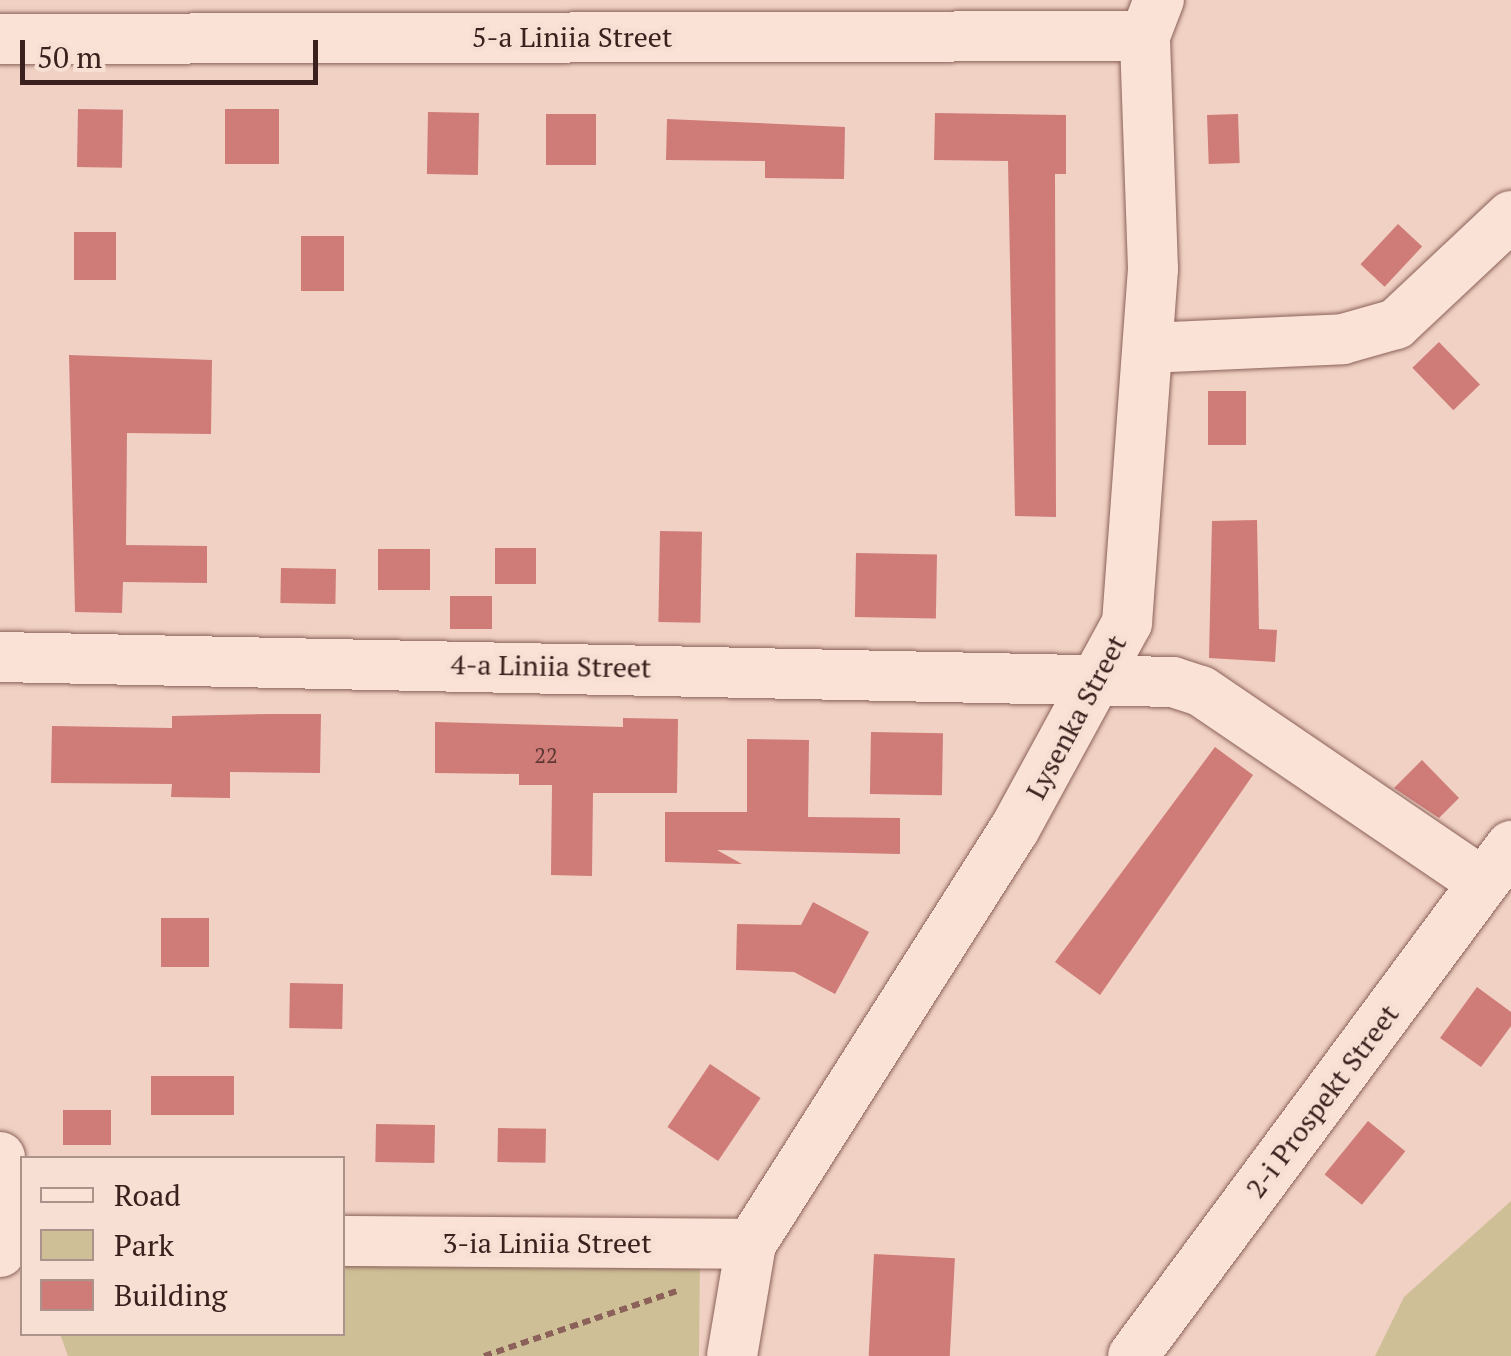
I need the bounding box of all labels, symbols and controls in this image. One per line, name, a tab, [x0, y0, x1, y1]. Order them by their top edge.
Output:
scale bar	[25, 20, 322, 82]
street label: 5-a Liniia Street	[472, 20, 672, 54]
text: 50 m	[37, 37, 102, 77]
street label: Lysenka Street	[1019, 629, 1133, 805]
street label: 4-a Liniia Street	[450, 647, 652, 685]
house number: 22	[534, 742, 558, 768]
street label: 2-i Prospekt Street	[1238, 998, 1406, 1204]
legend	[20, 1156, 345, 1336]
text: Road	[114, 1175, 181, 1215]
text: Park	[114, 1225, 174, 1265]
street label: 3-ia Liniia Street	[442, 1226, 652, 1260]
text: Building	[114, 1275, 227, 1315]

